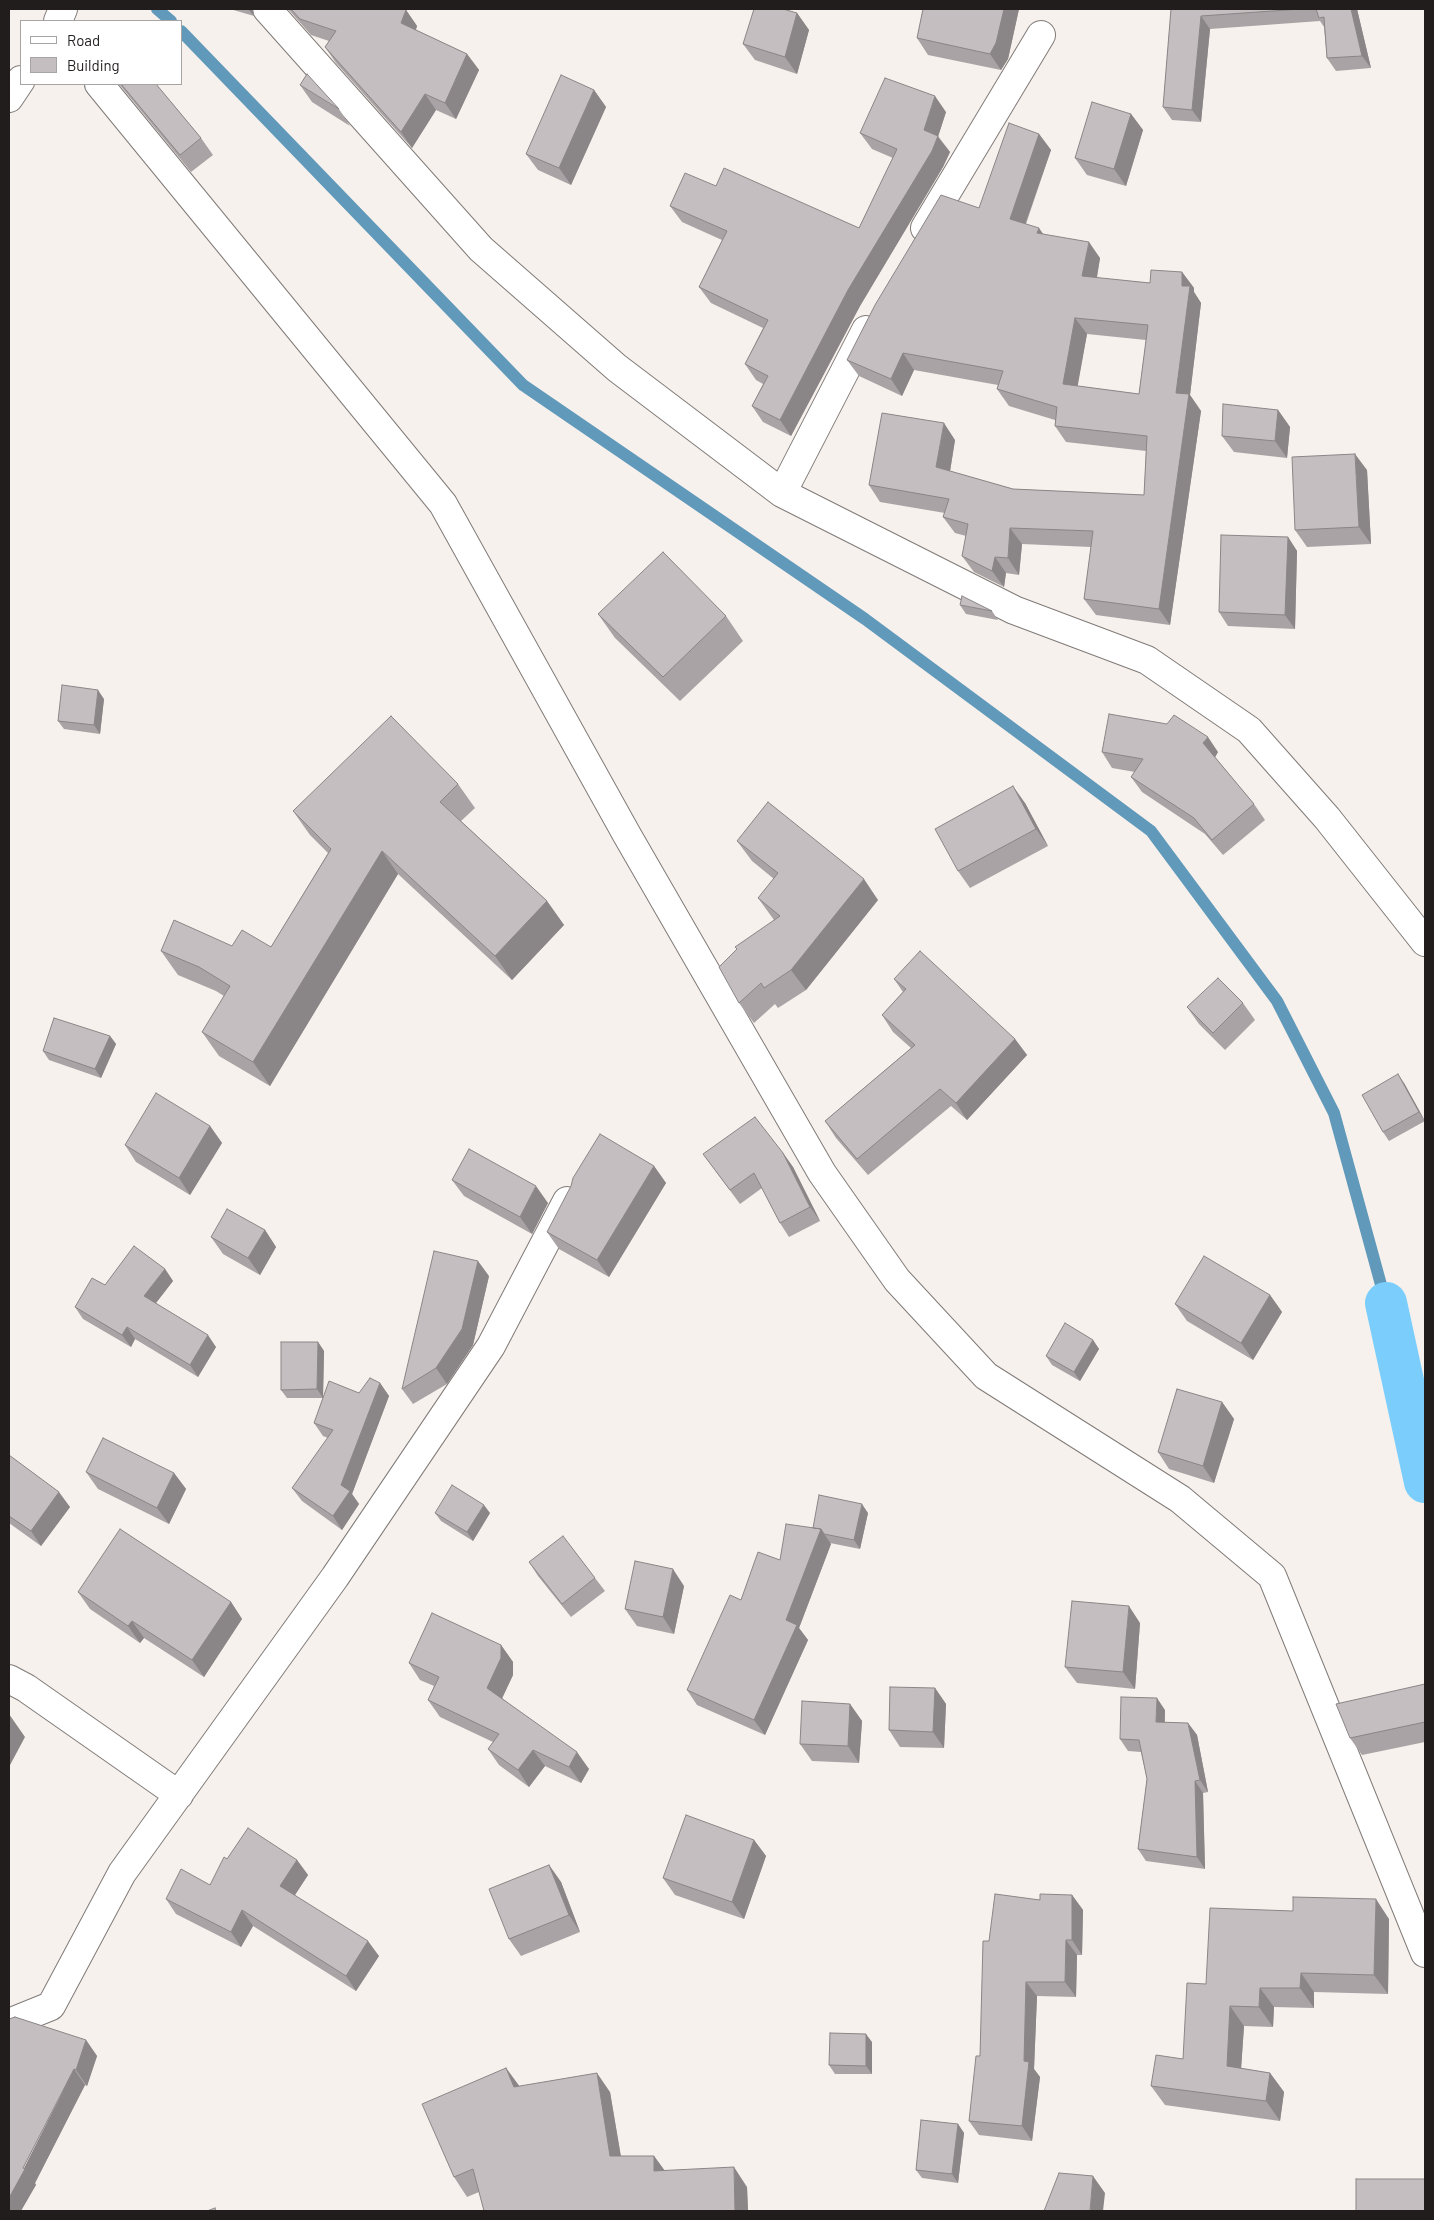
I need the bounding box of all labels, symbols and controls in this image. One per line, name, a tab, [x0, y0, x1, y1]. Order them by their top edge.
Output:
legend	[20, 20, 182, 85]
text: Road	[67, 31, 100, 49]
text: Building	[67, 56, 120, 74]

